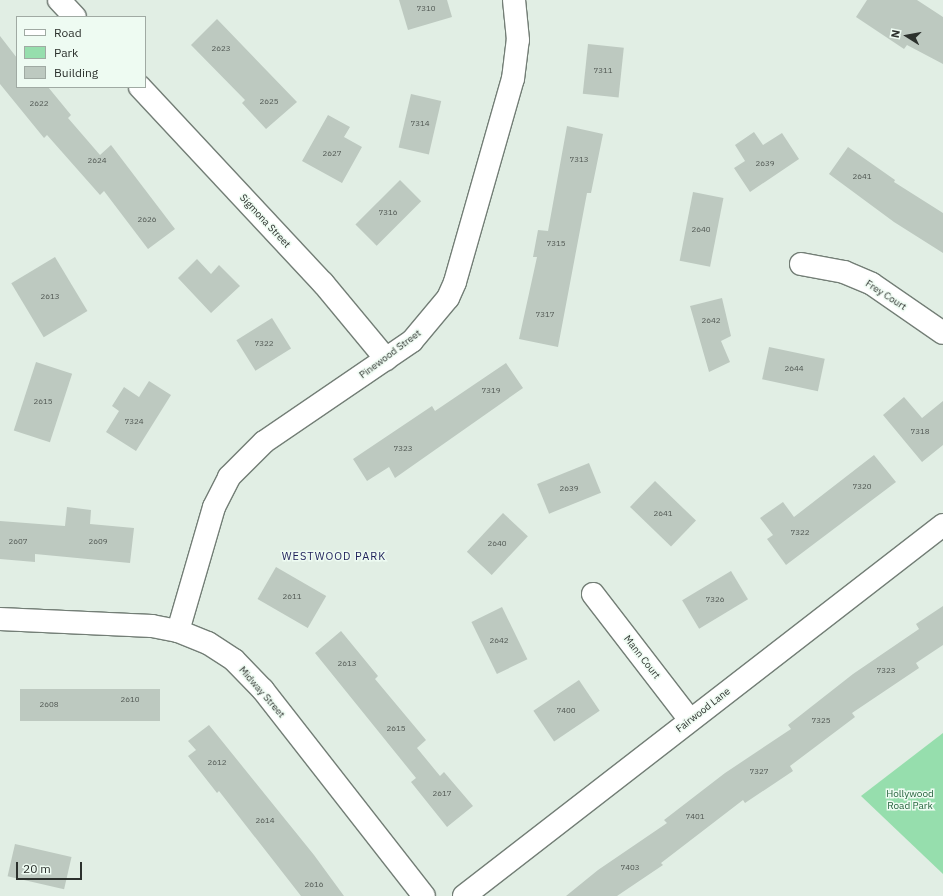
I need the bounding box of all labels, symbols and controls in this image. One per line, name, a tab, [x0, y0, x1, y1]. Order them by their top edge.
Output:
house number: 7310	[416, 4, 436, 14]
legend	[16, 16, 146, 88]
north arrow	[887, 16, 927, 56]
text: Road	[54, 25, 82, 40]
text: N	[888, 28, 903, 39]
house number: 2623	[211, 44, 231, 54]
text: Park	[54, 45, 78, 60]
text: Building	[54, 65, 98, 80]
house number: 7311	[593, 66, 613, 76]
house number: 2625	[259, 97, 279, 107]
house number: 2622	[29, 99, 49, 109]
house number: 7314	[410, 119, 430, 129]
house number: 2627	[322, 149, 342, 159]
house number: 7313	[569, 155, 589, 165]
house number: 2624	[87, 156, 107, 166]
house number: 2639	[755, 159, 775, 169]
house number: 2641	[852, 172, 872, 182]
street label: Sigmona Street	[237, 192, 293, 250]
house number: 7316	[378, 208, 398, 218]
house number: 2626	[137, 215, 157, 225]
house number: 2640	[691, 225, 711, 235]
house number: 7315	[546, 239, 566, 249]
street label: Frey Court	[863, 277, 909, 313]
house number: 2613	[40, 292, 60, 302]
house number: 7317	[535, 310, 555, 320]
house number: 2642	[701, 316, 721, 326]
street label: Pinewood Street	[357, 327, 423, 381]
house number: 7322	[254, 339, 274, 349]
house number: 2644	[784, 364, 804, 374]
house number: 7319	[481, 386, 501, 396]
house number: 2615	[33, 397, 53, 407]
house number: 7324	[124, 417, 144, 427]
house number: 7318	[910, 427, 930, 437]
house number: 7323	[393, 444, 413, 454]
house number: 7320	[852, 482, 872, 492]
house number: 2639	[559, 484, 579, 494]
house number: 2641	[653, 509, 673, 519]
house number: 7322	[790, 528, 810, 538]
house number: 2607	[8, 537, 28, 547]
house number: 2609	[88, 537, 108, 547]
house number: 2640	[487, 539, 507, 549]
district label: WESTWOOD PARK	[282, 549, 386, 563]
house number: 2611	[282, 592, 302, 602]
house number: 7326	[705, 595, 725, 605]
street label: Mann Court	[621, 633, 663, 681]
house number: 2642	[489, 636, 509, 646]
house number: 2613	[337, 659, 357, 669]
street label: Midway Street	[236, 664, 288, 720]
house number: 7323	[876, 666, 896, 676]
street label: Fairwood Lane	[674, 685, 732, 735]
house number: 2610	[120, 695, 140, 705]
house number: 2608	[39, 700, 59, 710]
house number: 7400	[556, 706, 576, 716]
house number: 7325	[811, 716, 831, 726]
house number: 2615	[386, 724, 406, 734]
house number: 2612	[207, 758, 227, 768]
house number: 7327	[749, 767, 769, 777]
park label: Hollywood Road Park	[886, 787, 934, 810]
house number: 2617	[432, 789, 452, 799]
house number: 7401	[685, 812, 705, 822]
house number: 2614	[255, 816, 275, 826]
scale bar	[18, 854, 84, 880]
text: 20 m	[23, 861, 51, 876]
house number: 7403	[620, 863, 640, 873]
house number: 2616	[304, 880, 324, 890]

